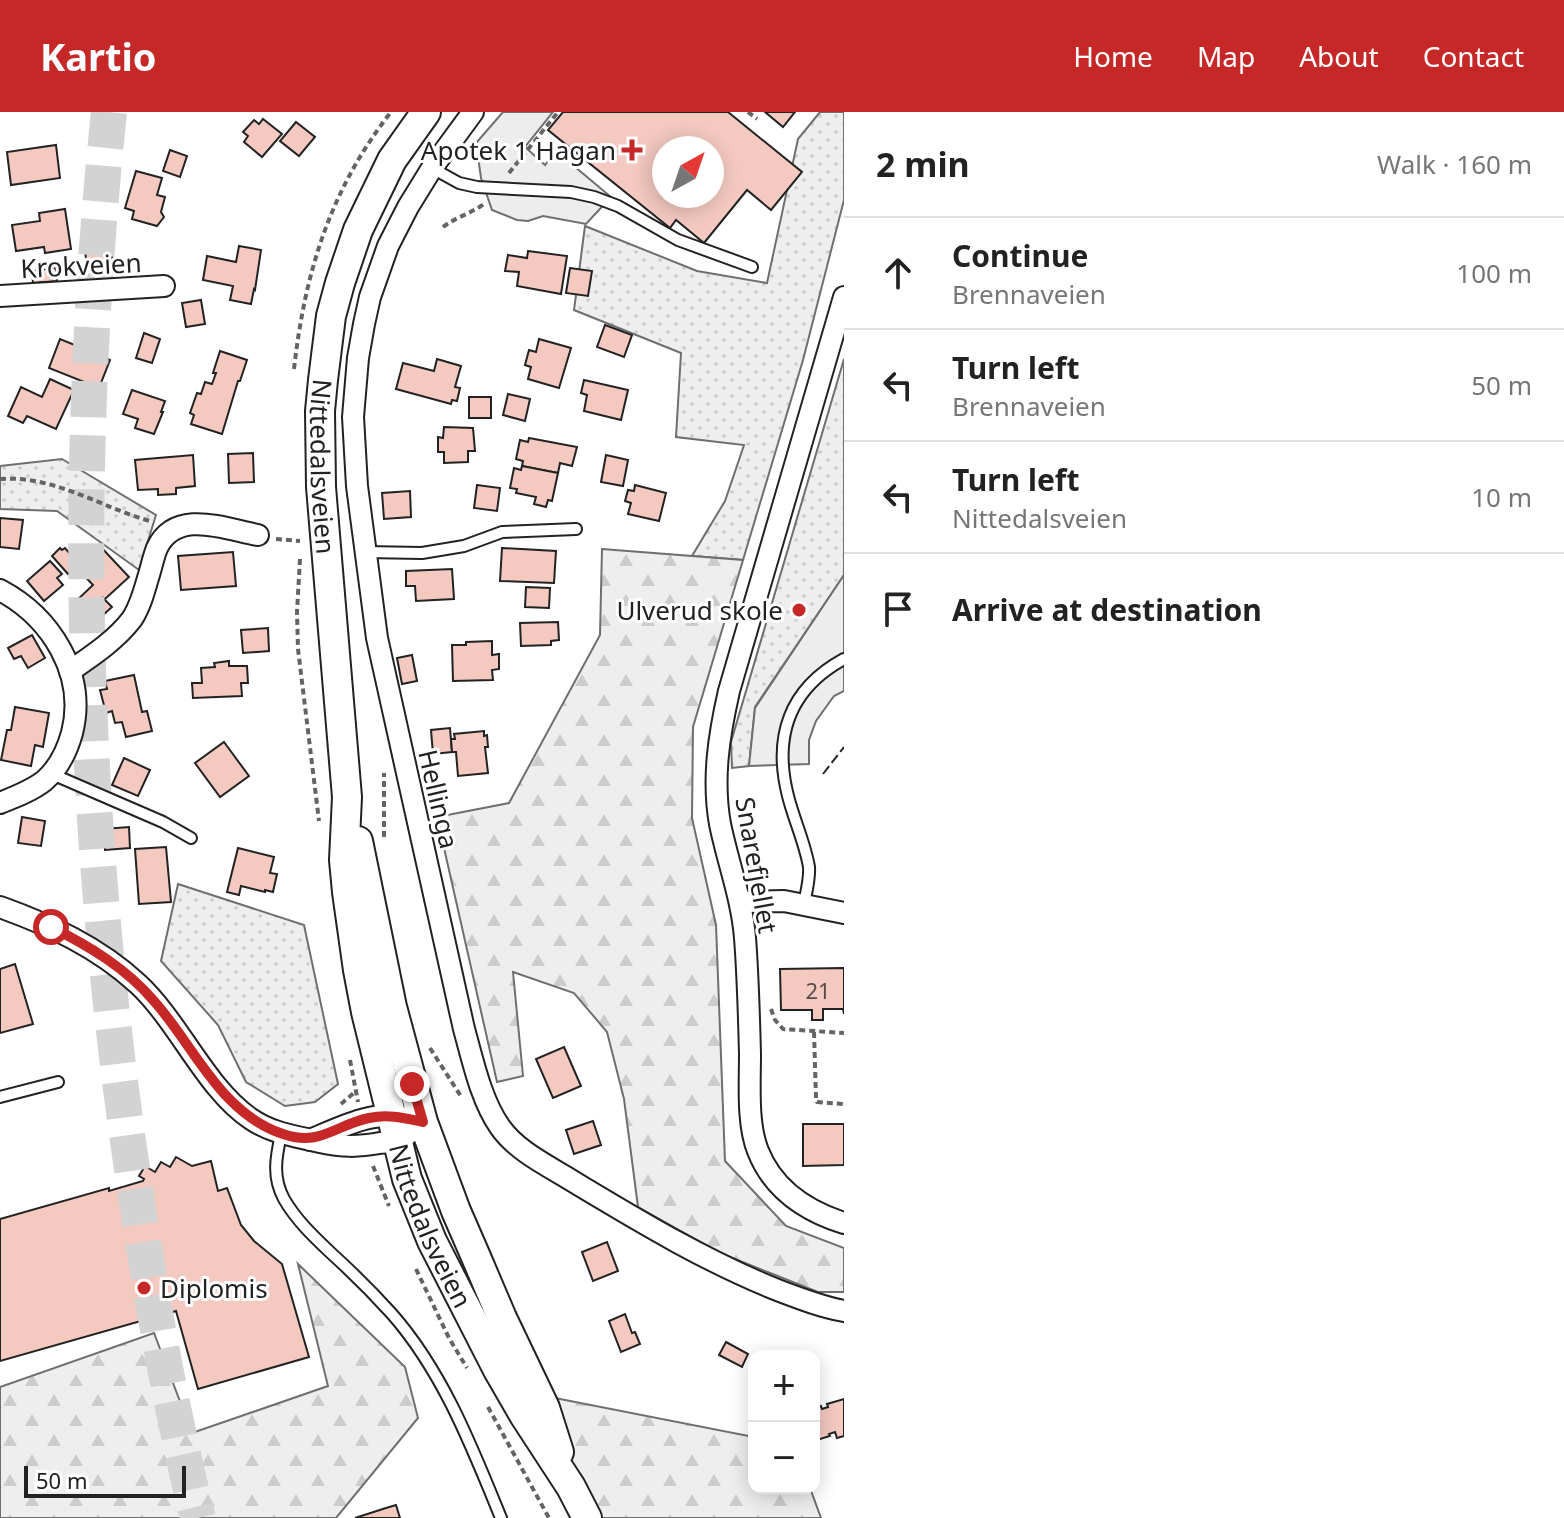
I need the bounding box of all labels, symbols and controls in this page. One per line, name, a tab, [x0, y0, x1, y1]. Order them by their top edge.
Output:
text: Kartio	[40, 30, 157, 82]
text: Home	[1073, 37, 1153, 75]
text: Map	[1197, 37, 1255, 75]
text: About	[1299, 37, 1379, 75]
text: Contact	[1423, 37, 1524, 75]
place label: Apotek 1 Hagan	[421, 132, 616, 168]
north arrow	[652, 136, 724, 208]
marker: Apotek 1 Hagan	[623, 141, 641, 159]
text: 2 min	[876, 141, 970, 187]
text: Walk · 160 m	[1377, 146, 1532, 182]
text: Continue	[952, 235, 1088, 276]
street label: Krokveien	[20, 244, 142, 286]
icon: ahead	[876, 251, 920, 295]
text: 100 m	[1456, 255, 1532, 291]
text: Brennaveien	[952, 276, 1106, 312]
text: Turn left	[952, 347, 1080, 388]
icon: left	[876, 363, 920, 407]
text: 50 m	[1471, 367, 1532, 403]
street label: Nittedalsveien	[302, 377, 345, 555]
text: Brennaveien	[952, 388, 1106, 424]
text: Turn left	[952, 459, 1080, 500]
icon: left	[876, 475, 920, 519]
text: 10 m	[1471, 479, 1532, 515]
text: Nittedalsveien	[952, 500, 1127, 536]
icon: arrive	[876, 587, 920, 631]
text: Arrive at destination	[952, 589, 1262, 630]
place label: Ulverud skole	[616, 592, 783, 628]
marker: Ulverud skole	[790, 601, 808, 619]
street label: Hellinga	[410, 746, 468, 852]
street label: Snarefjellet	[727, 794, 787, 936]
route start	[33, 909, 69, 945]
house number: 21	[805, 975, 831, 1005]
route end	[394, 1066, 430, 1102]
street label: Nittedalsveien	[381, 1140, 481, 1314]
place label: Diplomis	[160, 1270, 268, 1306]
marker: Diplomis	[135, 1279, 153, 1297]
map controls	[748, 1350, 820, 1494]
button: +	[748, 1350, 820, 1422]
button: −	[748, 1422, 820, 1494]
scale bar	[24, 1462, 186, 1498]
text: 50 m	[36, 1465, 87, 1495]

